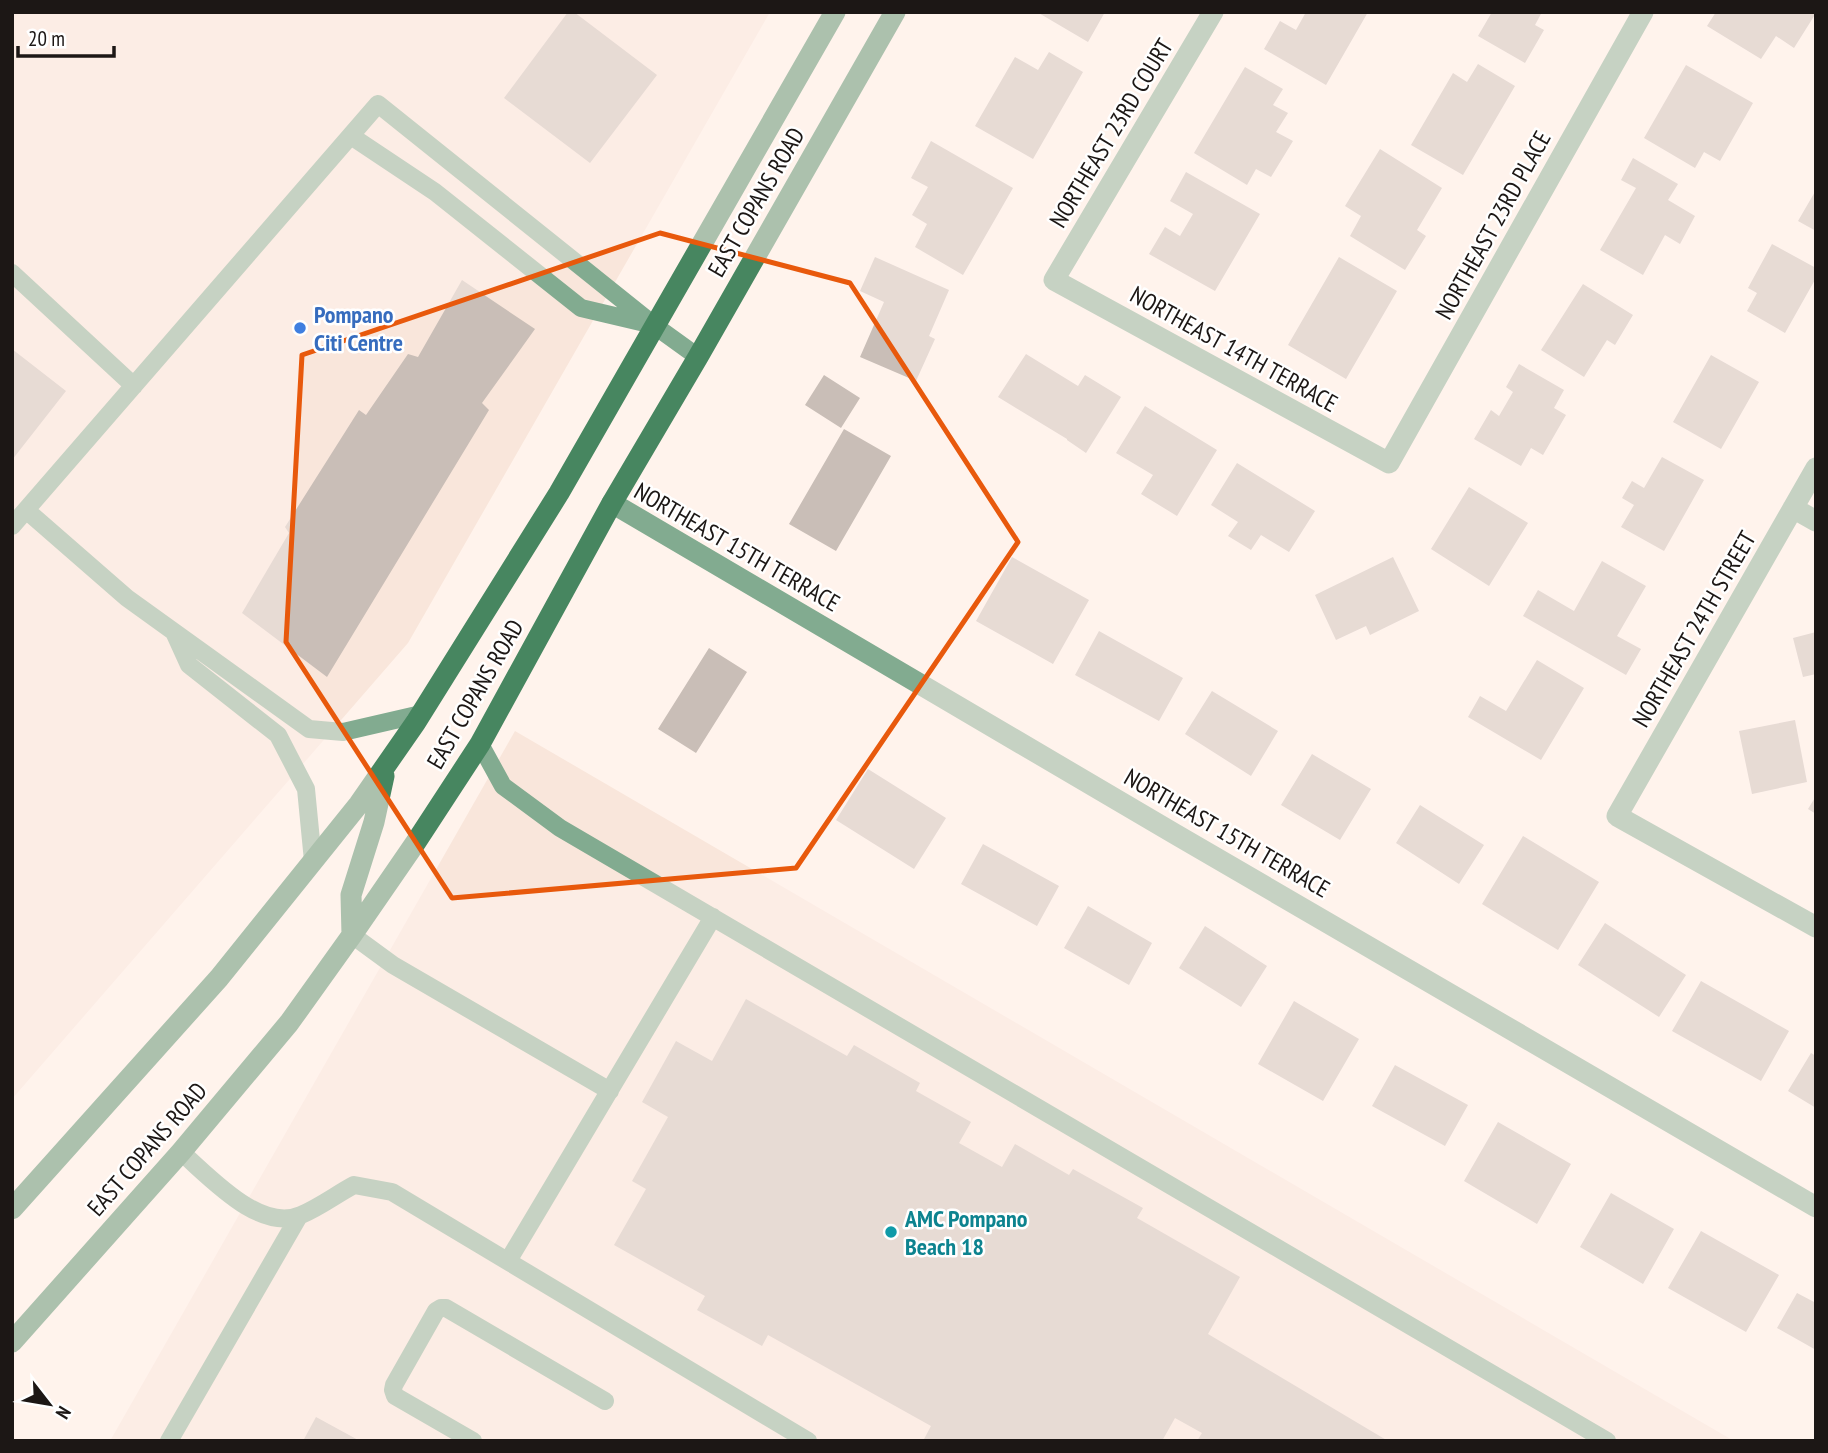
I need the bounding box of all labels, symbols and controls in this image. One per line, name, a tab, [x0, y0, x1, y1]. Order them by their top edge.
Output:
scale bar	[18, 14, 114, 58]
text: 20 m	[28, 25, 65, 52]
street label: NORTHEAST 23RD COURT	[1042, 33, 1180, 233]
street label: EAST COPANS ROAD	[701, 122, 811, 282]
street label: NORTHEAST 23RD PLACE	[1428, 125, 1558, 325]
street label: NORTHEAST 14TH TERRACE	[1125, 279, 1343, 419]
place label: Pompano Citi Centre	[314, 299, 403, 358]
marker: Pompano Citi Centre	[292, 320, 308, 336]
street label: NORTHEAST 15TH TERRACE	[629, 475, 845, 619]
street label: NORTHEAST 24TH STREET	[1625, 525, 1763, 733]
street label: EAST COPANS ROAD	[420, 614, 530, 774]
street label: NORTHEAST 15TH TERRACE	[1119, 761, 1335, 905]
street label: EAST COPANS ROAD	[80, 1076, 214, 1222]
place label: AMC Pompano Beach 18	[904, 1203, 1028, 1262]
marker: AMC Pompano Beach 18	[883, 1224, 899, 1240]
north arrow	[14, 1369, 84, 1439]
text: N	[51, 1402, 77, 1423]

